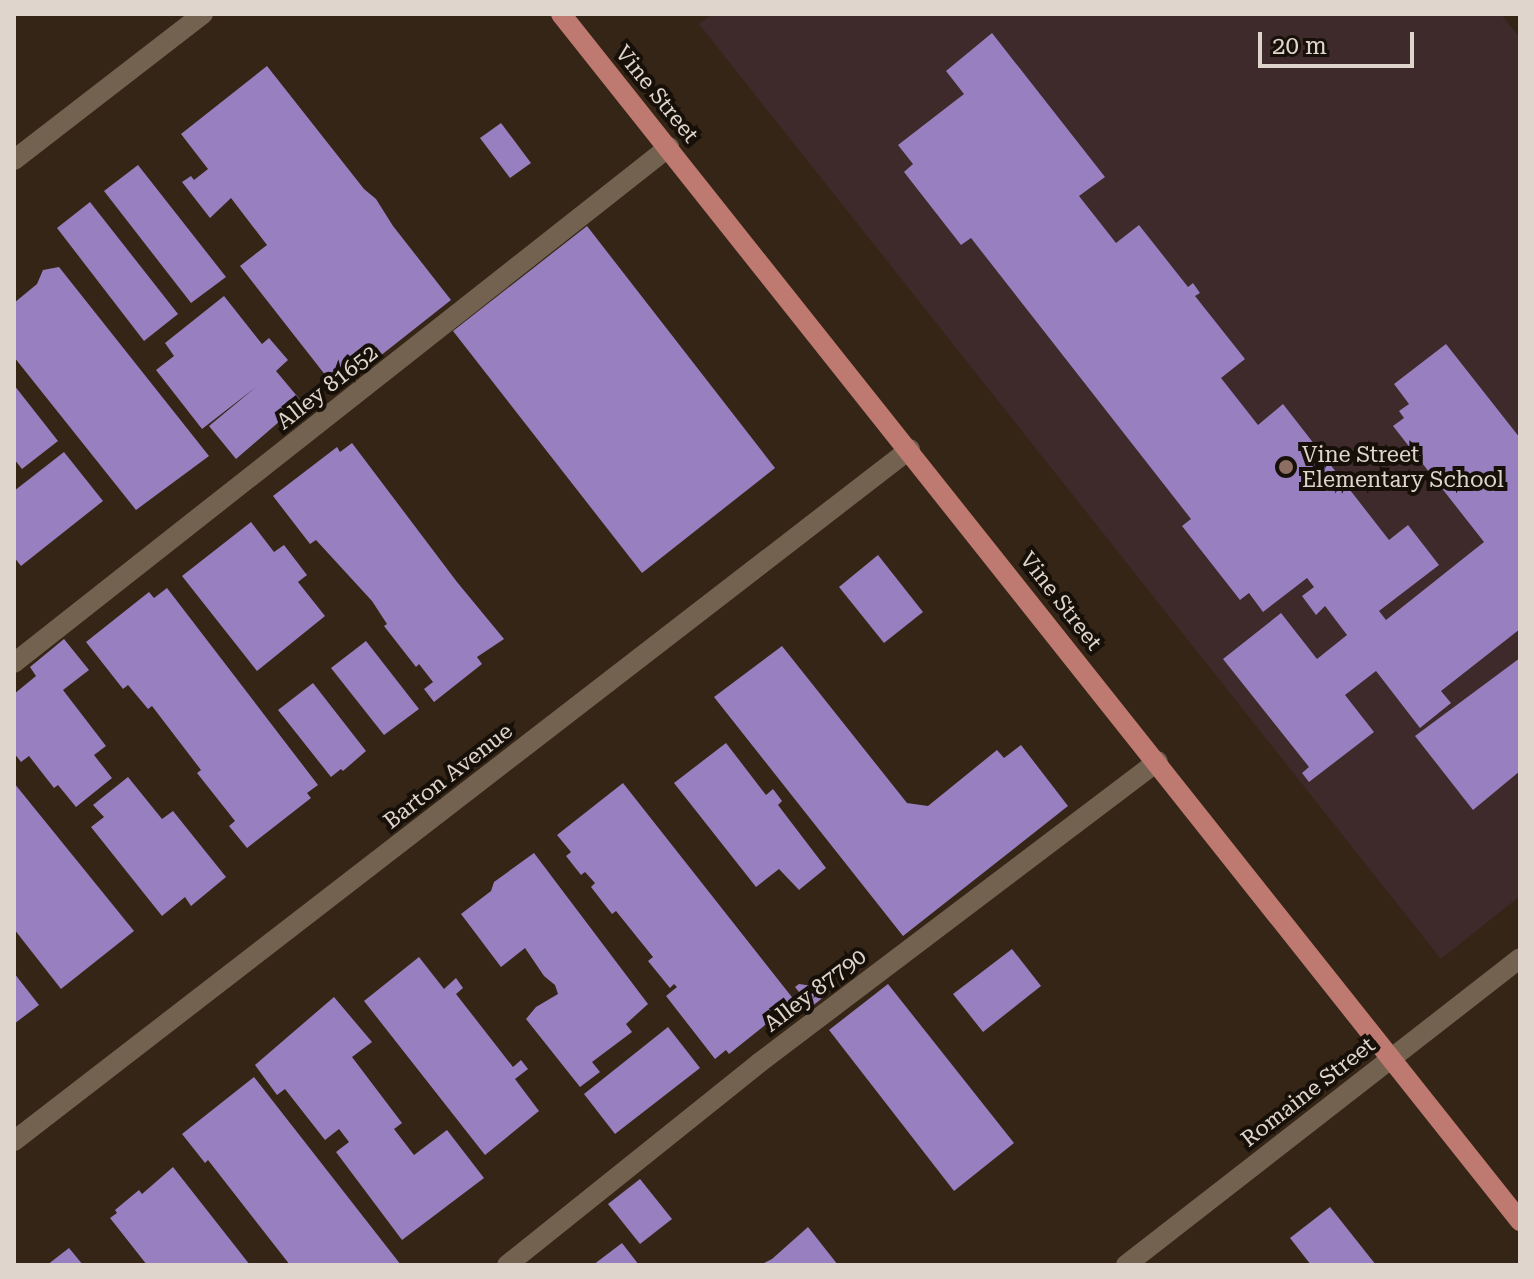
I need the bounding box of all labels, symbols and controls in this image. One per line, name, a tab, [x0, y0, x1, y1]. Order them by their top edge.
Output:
scale bar	[1262, 16, 1418, 66]
text: 20 m	[1272, 32, 1327, 60]
street label: Vine Street	[610, 40, 704, 148]
street label: Alley 81652	[271, 339, 383, 435]
place label: Vine Street Elementary School	[1302, 441, 1504, 492]
marker: Vine Street Elementary School	[1277, 458, 1295, 476]
street label: Vine Street	[1014, 547, 1108, 655]
street label: Barton Avenue	[378, 718, 518, 834]
street label: Alley 87790	[759, 943, 871, 1037]
street label: Romaine Street	[1236, 1032, 1380, 1152]

